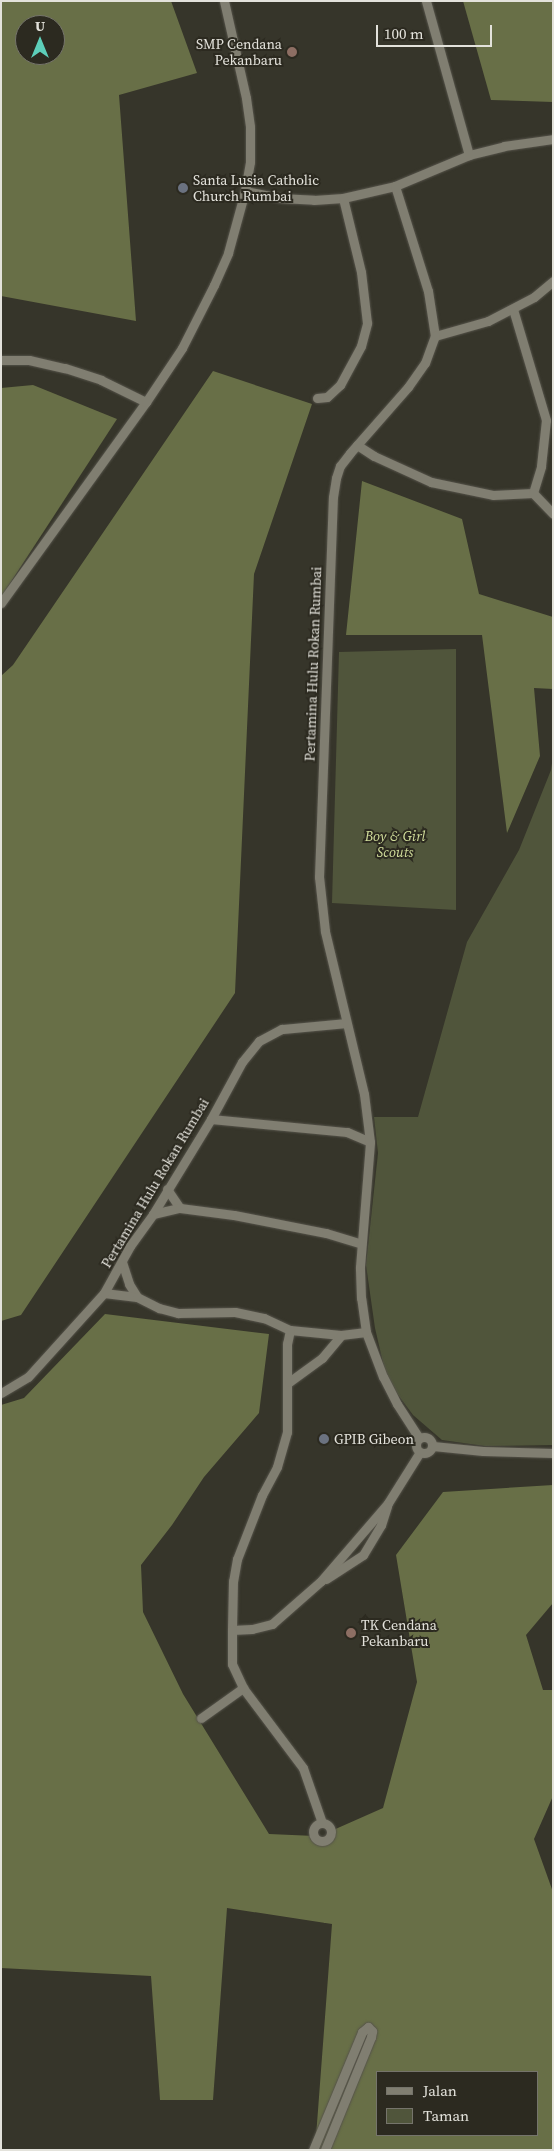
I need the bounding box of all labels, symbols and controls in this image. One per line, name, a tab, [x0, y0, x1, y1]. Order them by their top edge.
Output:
north arrow	[15, 15, 65, 65]
scale bar	[379, 15, 495, 47]
text: U	[35, 16, 45, 36]
text: 100 m	[384, 23, 424, 44]
place label: SMP Cendana Pekanbaru	[196, 36, 282, 68]
marker: SMP Cendana Pekanbaru	[286, 46, 298, 58]
place label: Santa Lusia Catholic Church Rumbai	[193, 172, 319, 204]
marker: Santa Lusia Catholic Church Rumbai	[177, 182, 189, 194]
street label: Pertamina Hulu Rokan Rumbai	[301, 566, 325, 762]
park label: Boy & Girl Scouts	[365, 828, 425, 860]
street label: Pertamina Hulu Rokan Rumbai	[98, 1095, 212, 1271]
place label: GPIB Gibeon	[334, 1431, 414, 1447]
marker: GPIB Gibeon	[318, 1433, 330, 1445]
place label: TK Cendana Pekanbaru	[361, 1617, 437, 1650]
marker: TK Cendana Pekanbaru	[345, 1627, 357, 1639]
legend	[376, 2071, 539, 2136]
text: Jalan	[423, 2080, 457, 2101]
text: Taman	[423, 2105, 469, 2126]

